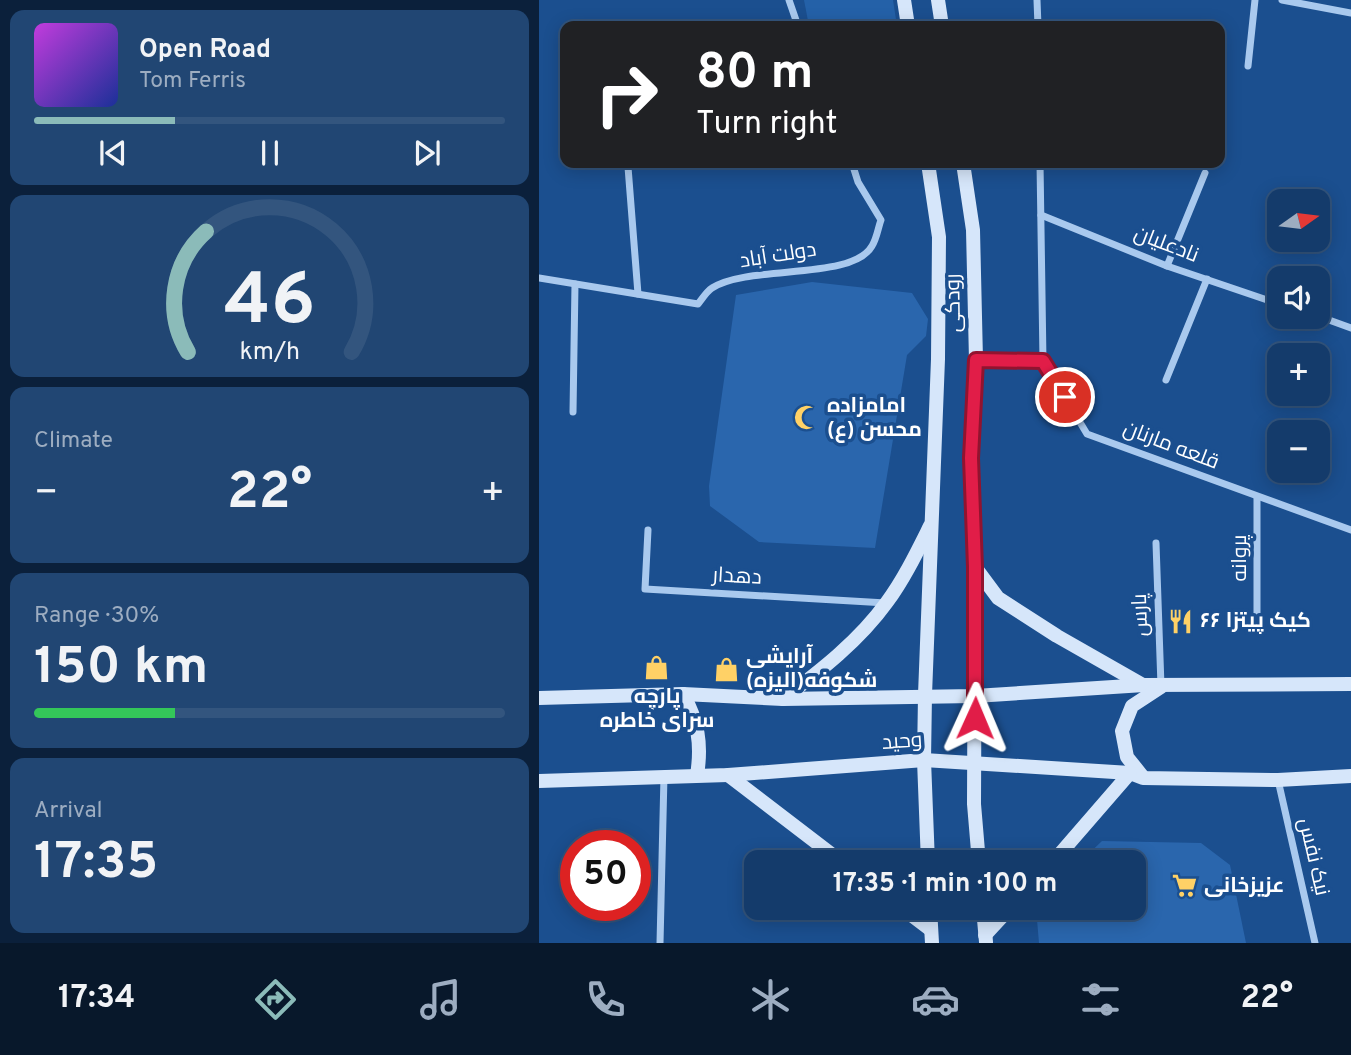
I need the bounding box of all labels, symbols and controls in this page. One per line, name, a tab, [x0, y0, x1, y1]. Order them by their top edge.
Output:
text: Open Road	[139, 34, 271, 67]
text: 80 m	[696, 44, 813, 106]
icon: right	[581, 49, 672, 140]
text: Tom Ferris	[139, 67, 246, 96]
text: Turn right	[696, 105, 838, 145]
icon: previous	[94, 134, 132, 172]
icon: pause	[251, 134, 289, 172]
icon: next	[408, 134, 446, 172]
north arrow	[1267, 189, 1330, 252]
map controls	[1267, 189, 1330, 483]
street label: نادعلیان	[1130, 220, 1202, 270]
street label: دولت آباد	[738, 237, 818, 275]
text: 46	[224, 259, 315, 351]
button: sound	[1267, 266, 1330, 329]
street label: رودکی	[940, 273, 968, 333]
text: km/h	[239, 337, 300, 369]
button: +	[1267, 343, 1330, 406]
pin	[1035, 367, 1095, 427]
icon: arrive	[1046, 378, 1084, 416]
place label: امامزاده محسن (ع)	[827, 393, 922, 444]
mosque icon: امامزاده محسن (ع)	[793, 404, 821, 432]
street label: قلعه مارنان	[1119, 415, 1223, 477]
button: −	[1267, 420, 1330, 483]
text: Climate	[34, 427, 113, 456]
text: 22°	[227, 461, 312, 527]
text: −	[34, 470, 59, 519]
text: +	[480, 470, 505, 519]
street label: پروانه	[1227, 534, 1254, 581]
street label: دهدار	[711, 562, 762, 592]
street label: پارس	[1127, 593, 1155, 637]
text: Range · 30%	[34, 602, 159, 631]
restaurant icon: کیک پیتزا ۶۶	[1166, 607, 1194, 635]
place label: کیک پیتزا ۶۶	[1200, 608, 1311, 635]
text: 150 km	[34, 636, 208, 702]
place label: آرایشی شکوفه(الیزه)	[746, 644, 877, 695]
shop icon: پارچه سرای خاطره	[643, 654, 671, 682]
shop icon: آرایشی شکوفه(الیزه)	[712, 655, 740, 683]
position arrow	[938, 681, 1012, 755]
place label: پارچه سرای خاطره	[600, 684, 714, 735]
street label: وحید	[881, 727, 923, 757]
text: Arrival	[34, 797, 103, 826]
street label: نیک نفس	[1291, 815, 1335, 899]
speed limit sign: 50	[560, 830, 651, 921]
text: 17:35	[34, 831, 158, 897]
text: 17:35 · 1 min · 100 m	[833, 868, 1057, 901]
supermarket icon: عزیزخانی	[1170, 872, 1198, 900]
place label: عزیزخانی	[1204, 873, 1284, 900]
icon: directions	[251, 975, 300, 1024]
icon: music	[416, 975, 465, 1024]
icon: phone	[581, 975, 630, 1024]
icon: climate	[746, 975, 795, 1024]
icon: car	[911, 975, 960, 1024]
icon: filters	[1076, 975, 1125, 1024]
text: 17:34	[58, 979, 135, 1019]
text: 22°	[1241, 979, 1293, 1019]

